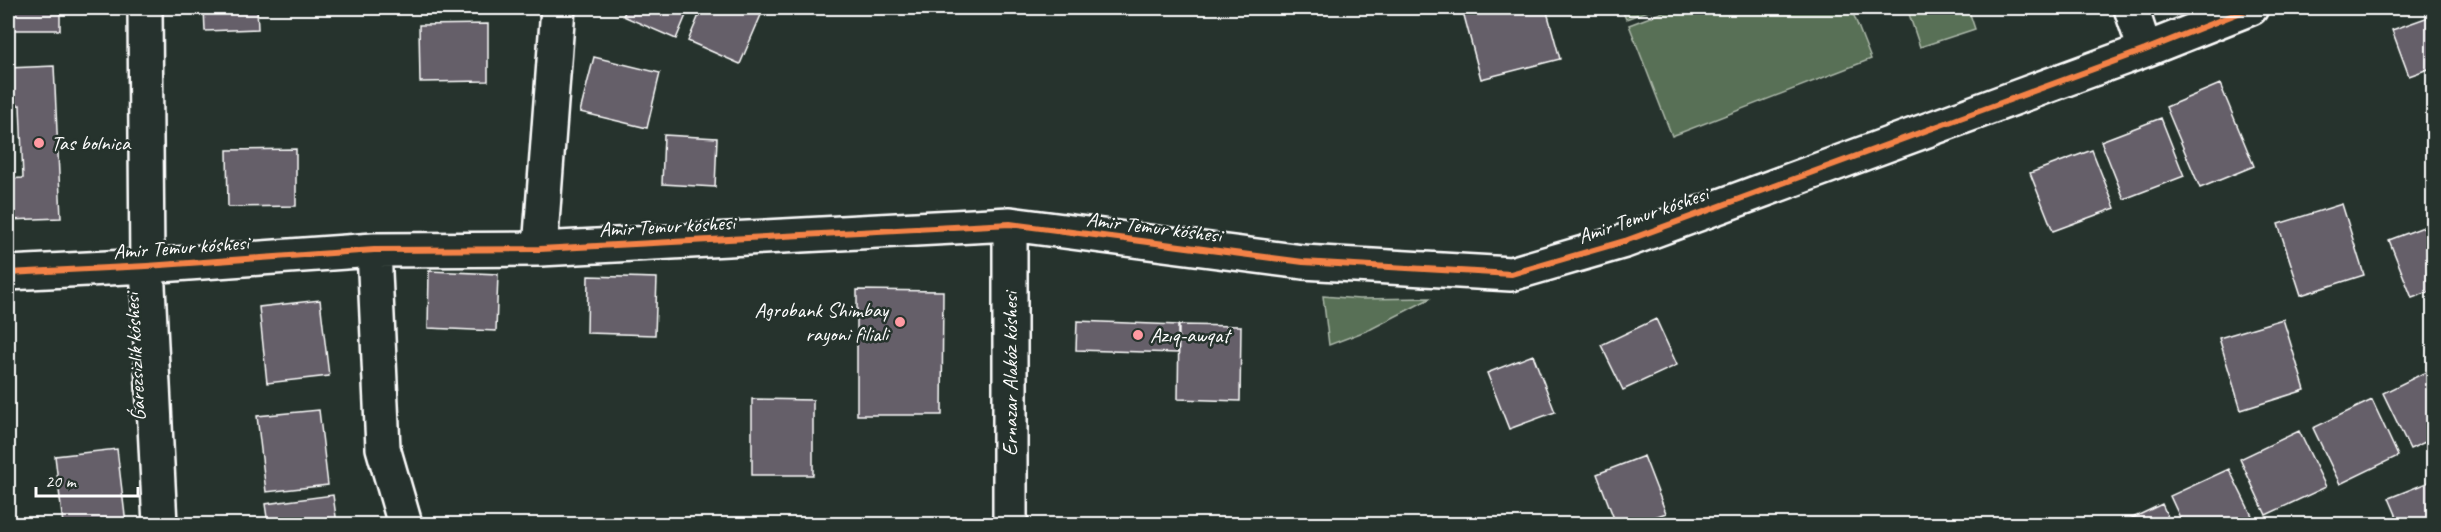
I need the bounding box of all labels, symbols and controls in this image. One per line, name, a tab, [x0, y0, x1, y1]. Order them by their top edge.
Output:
place label: Tas bolnica	[51, 130, 132, 156]
marker: Tas bolnica	[32, 136, 46, 150]
street label: Amir Temur kóshesi	[1575, 180, 1714, 249]
street label: Amir Temur kóshesi	[1085, 206, 1226, 249]
street label: Amir Temur kóshesi	[598, 209, 739, 243]
street label: Amir Temur kóshesi	[112, 229, 253, 265]
street label: Ǵarezsizlik kóshesi	[119, 289, 151, 422]
street label: Ernazar Alakóz kóshesi	[997, 289, 1023, 456]
place label: Agrobank Shimbay rayoni filiali	[754, 297, 891, 347]
marker: Agrobank Shimbay rayoni filiali	[893, 315, 907, 329]
place label: Azıq-awqat	[1150, 322, 1232, 348]
marker: Azıq-awqat	[1131, 328, 1145, 342]
scale bar	[36, 460, 138, 498]
text: 20 m	[45, 470, 78, 492]

